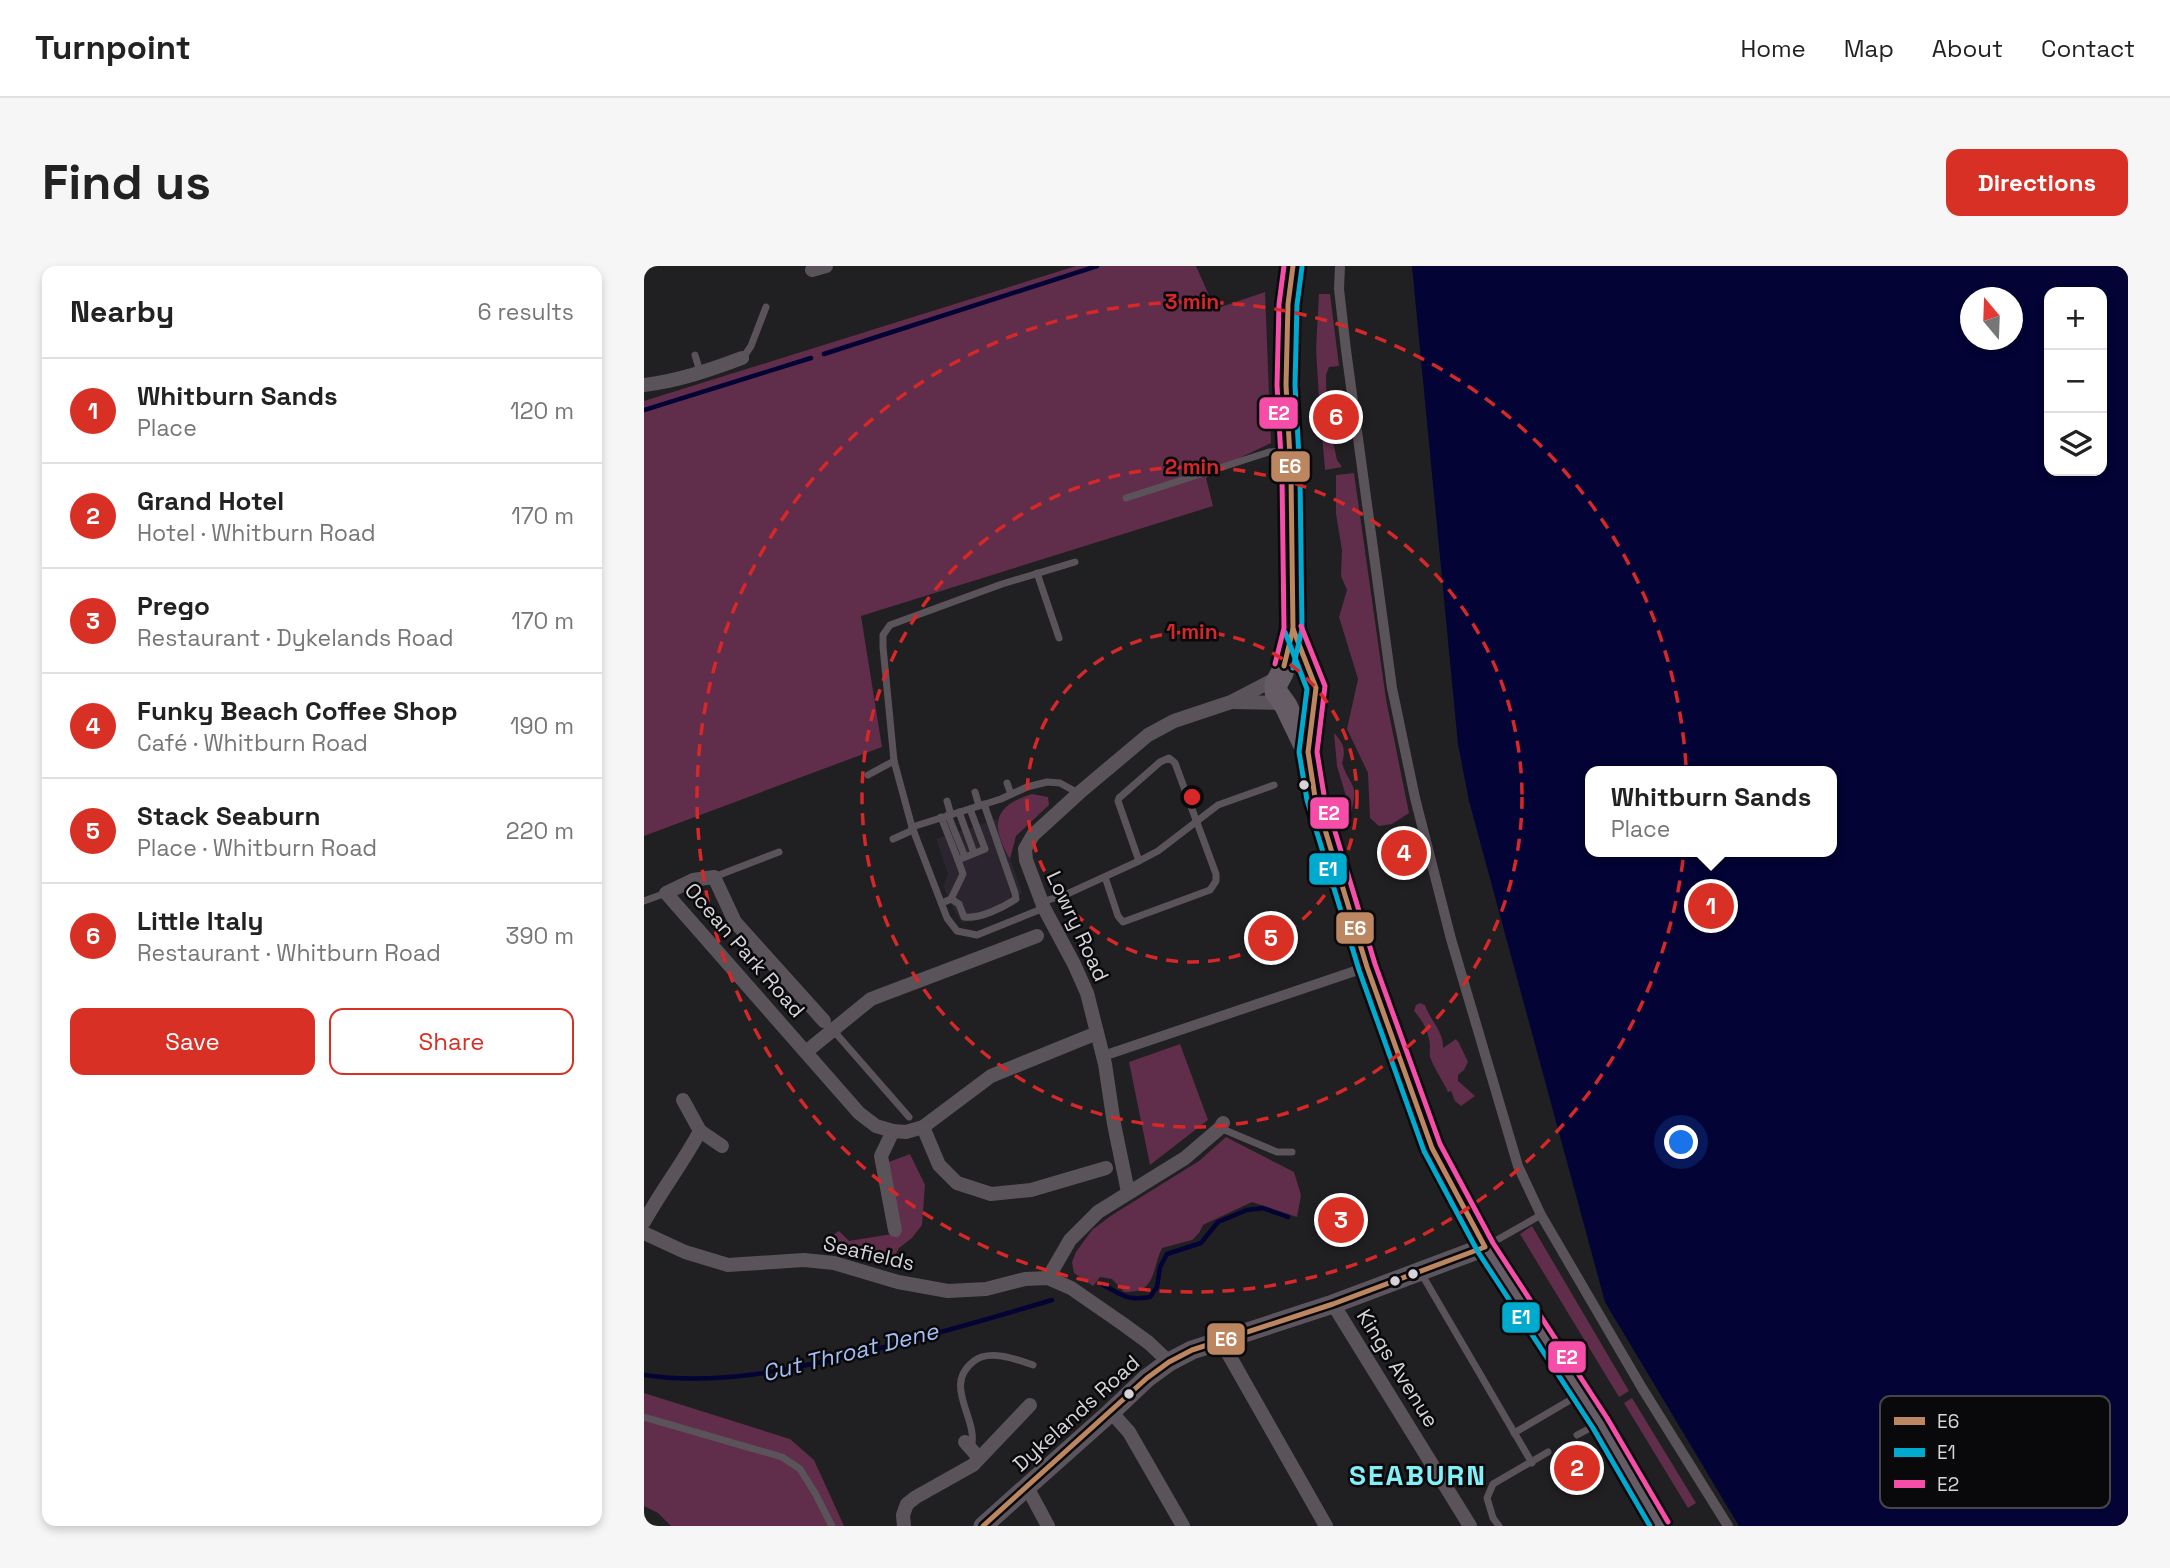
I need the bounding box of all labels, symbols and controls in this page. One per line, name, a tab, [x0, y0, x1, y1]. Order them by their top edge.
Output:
text: Turnpoint	[35, 27, 191, 69]
text: Home	[1740, 33, 1806, 64]
text: Map	[1844, 33, 1894, 64]
text: About	[1932, 33, 2003, 64]
text: Contact	[2041, 33, 2135, 64]
button: Directions	[1946, 149, 2128, 216]
text: Find us	[42, 151, 211, 213]
north arrow	[1960, 287, 2023, 350]
map controls	[2044, 287, 2107, 476]
button: +	[2044, 287, 2107, 350]
text: 3 min	[1165, 288, 1219, 315]
text: Nearby	[70, 292, 174, 331]
text: 6 results	[478, 297, 574, 327]
button: −	[2044, 350, 2107, 413]
text: Whitburn Sands	[137, 379, 338, 413]
pin: 6	[1313, 391, 1359, 443]
text: 1	[88, 396, 98, 426]
text: 120 m	[510, 396, 574, 426]
line badge: E2	[1258, 396, 1299, 430]
text: E2	[1268, 401, 1290, 426]
text: Place	[137, 413, 197, 443]
button: layers	[2044, 413, 2107, 476]
line badge: E6	[1270, 450, 1311, 483]
text: 2 min	[1165, 453, 1219, 480]
text: E6	[1279, 454, 1301, 479]
text: Grand Hotel	[137, 484, 284, 518]
text: 2	[86, 501, 100, 531]
text: 170 m	[511, 501, 574, 531]
text: Hotel · Whitburn Road	[137, 518, 376, 548]
text: Prego	[137, 589, 210, 623]
text: 3	[86, 606, 100, 636]
text: 170 m	[511, 606, 574, 636]
text: 1 min	[1166, 618, 1218, 645]
text: Restaurant · Dykelands Road	[137, 623, 453, 653]
text: Funky Beach Coffee Shop	[137, 694, 458, 728]
text: 4	[86, 711, 100, 741]
text: 190 m	[510, 711, 574, 741]
text: Café · Whitburn Road	[137, 728, 368, 758]
popup	[1585, 766, 1837, 857]
unlabelled marker	[1297, 778, 1311, 792]
text: Whitburn Sands	[1611, 780, 1811, 814]
centre of rings	[1180, 785, 1204, 809]
line badge: E2	[1309, 796, 1350, 830]
text: Stack Seaburn	[137, 799, 321, 833]
text: E2	[1318, 801, 1340, 826]
text: Place	[1611, 814, 1670, 844]
text: 5	[86, 816, 100, 846]
text: 220 m	[506, 816, 574, 846]
pin: 4	[1381, 827, 1427, 879]
text: Place · Whitburn Road	[137, 833, 377, 863]
line badge: E1	[1308, 852, 1348, 886]
text: E1	[1318, 857, 1338, 882]
street label: Lowry Road	[1041, 867, 1115, 985]
street label: Ocean Park Road	[679, 877, 811, 1023]
pin: 1	[1688, 880, 1734, 932]
text: Little Italy	[137, 904, 264, 938]
line badge: E6	[1335, 911, 1375, 945]
pin: 5	[1248, 912, 1294, 964]
text: E6	[1344, 916, 1366, 941]
text: 6	[86, 921, 100, 951]
text: 390 m	[506, 921, 574, 951]
text: Restaurant · Whitburn Road	[137, 938, 441, 968]
button: Save	[70, 1008, 315, 1075]
button: Share	[329, 1008, 574, 1075]
your location	[1664, 1125, 1698, 1159]
pin: 3	[1318, 1194, 1364, 1246]
street label: Seafields	[821, 1229, 917, 1277]
unlabelled marker	[1406, 1267, 1420, 1281]
unlabelled marker	[1388, 1274, 1402, 1288]
line badge: E1	[1501, 1301, 1541, 1334]
street label: Kings Avenue	[1351, 1304, 1445, 1432]
text: E1	[1511, 1305, 1531, 1330]
water label: Cut Throat Dene	[759, 1315, 942, 1388]
line badge: E6	[1206, 1322, 1246, 1356]
text: E6	[1215, 1327, 1237, 1352]
line badge: E2	[1547, 1340, 1587, 1374]
text: E2	[1556, 1345, 1578, 1370]
street label: Dykelands Road	[1007, 1349, 1145, 1477]
unlabelled marker	[1122, 1387, 1136, 1401]
legend	[1880, 1396, 2110, 1508]
text: E6	[1937, 1409, 1959, 1434]
text: E1	[1937, 1440, 1956, 1465]
pin: 2	[1554, 1442, 1600, 1494]
district label: SEABURN	[1349, 1457, 1487, 1493]
text: E2	[1937, 1472, 1959, 1497]

